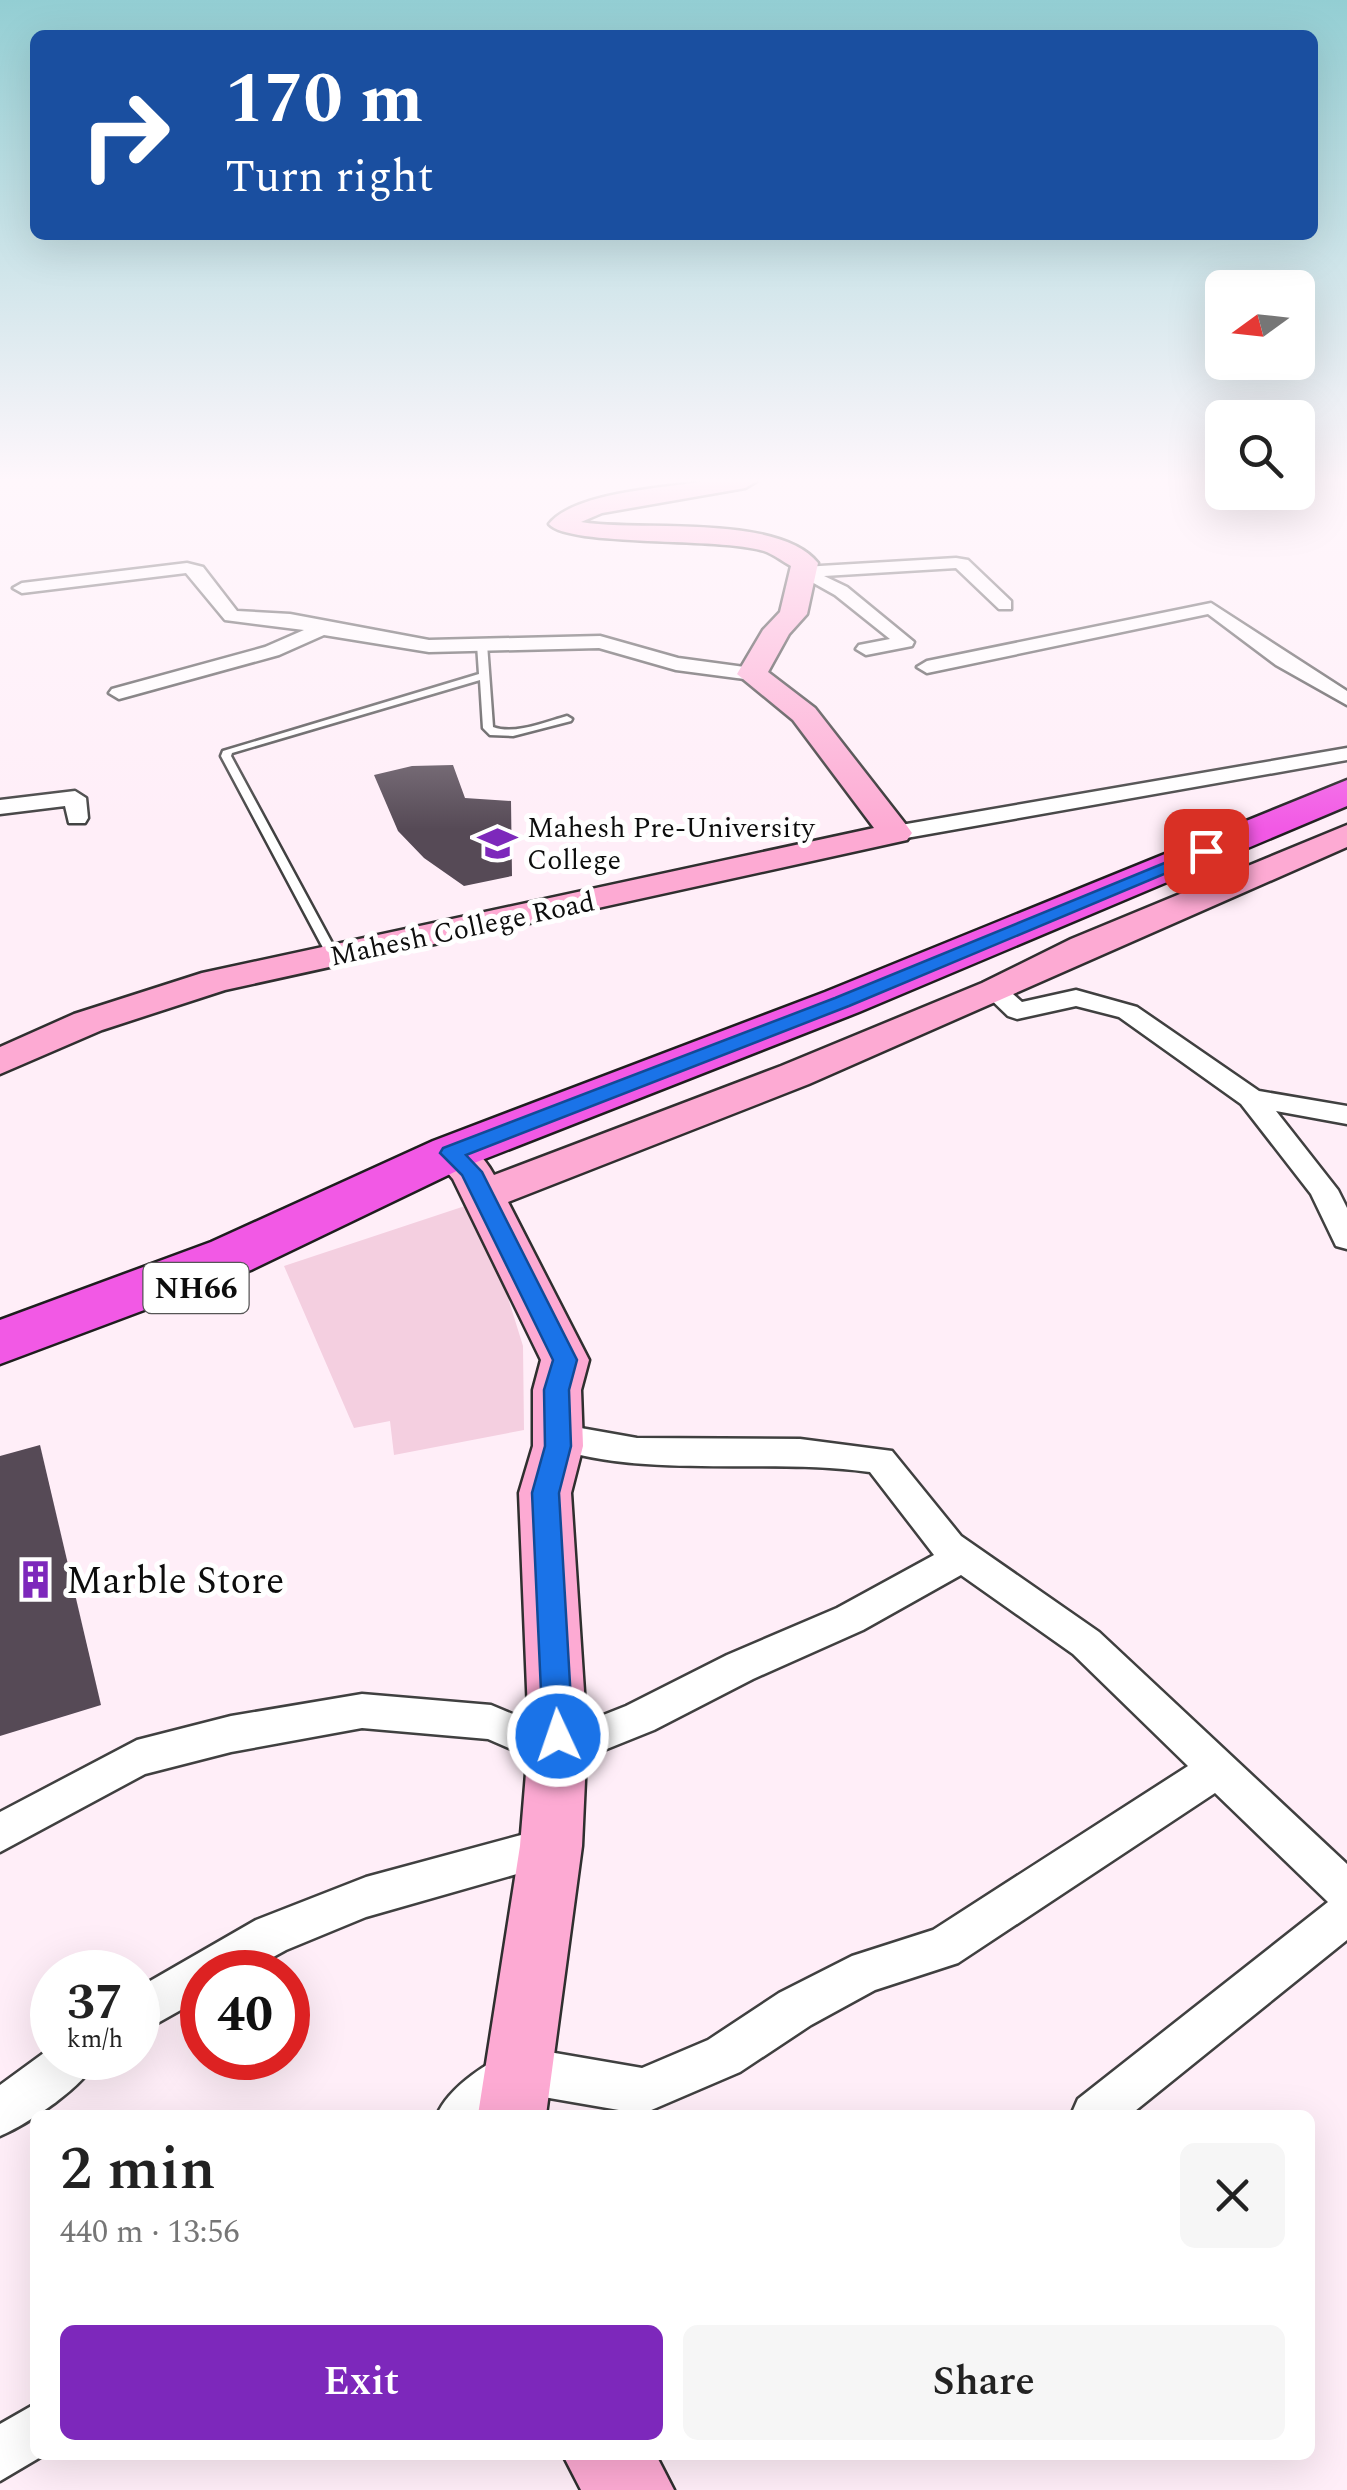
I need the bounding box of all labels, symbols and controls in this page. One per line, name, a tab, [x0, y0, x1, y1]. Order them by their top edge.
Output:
text: 170 m	[225, 47, 423, 153]
icon: right	[60, 70, 190, 200]
text: Turn right	[225, 143, 434, 212]
north arrow	[1205, 270, 1315, 380]
map controls	[1205, 270, 1315, 510]
button: search	[1205, 400, 1315, 510]
place label: Mahesh Pre-University College	[527, 807, 816, 882]
pin	[1164, 809, 1249, 894]
school or university icon: Mahesh Pre-University College	[476, 822, 518, 864]
icon: arrive	[1179, 824, 1234, 879]
street label: Mahesh College Road	[326, 880, 599, 979]
road number: NH66	[144, 1263, 248, 1313]
place label: Marble Store	[66, 1553, 284, 1611]
building icon: Marble Store	[15, 1559, 57, 1601]
position arrow	[506, 1684, 610, 1788]
speed limit sign: 40	[180, 1950, 310, 2080]
text: 37	[67, 1965, 123, 2041]
text: km/h	[67, 2021, 123, 2059]
text: 2 min	[60, 2124, 216, 2216]
button: close	[1180, 2143, 1285, 2248]
text: 440 m · 13:56	[60, 2208, 240, 2257]
button: Exit	[60, 2325, 663, 2440]
button: Share	[683, 2325, 1285, 2440]

